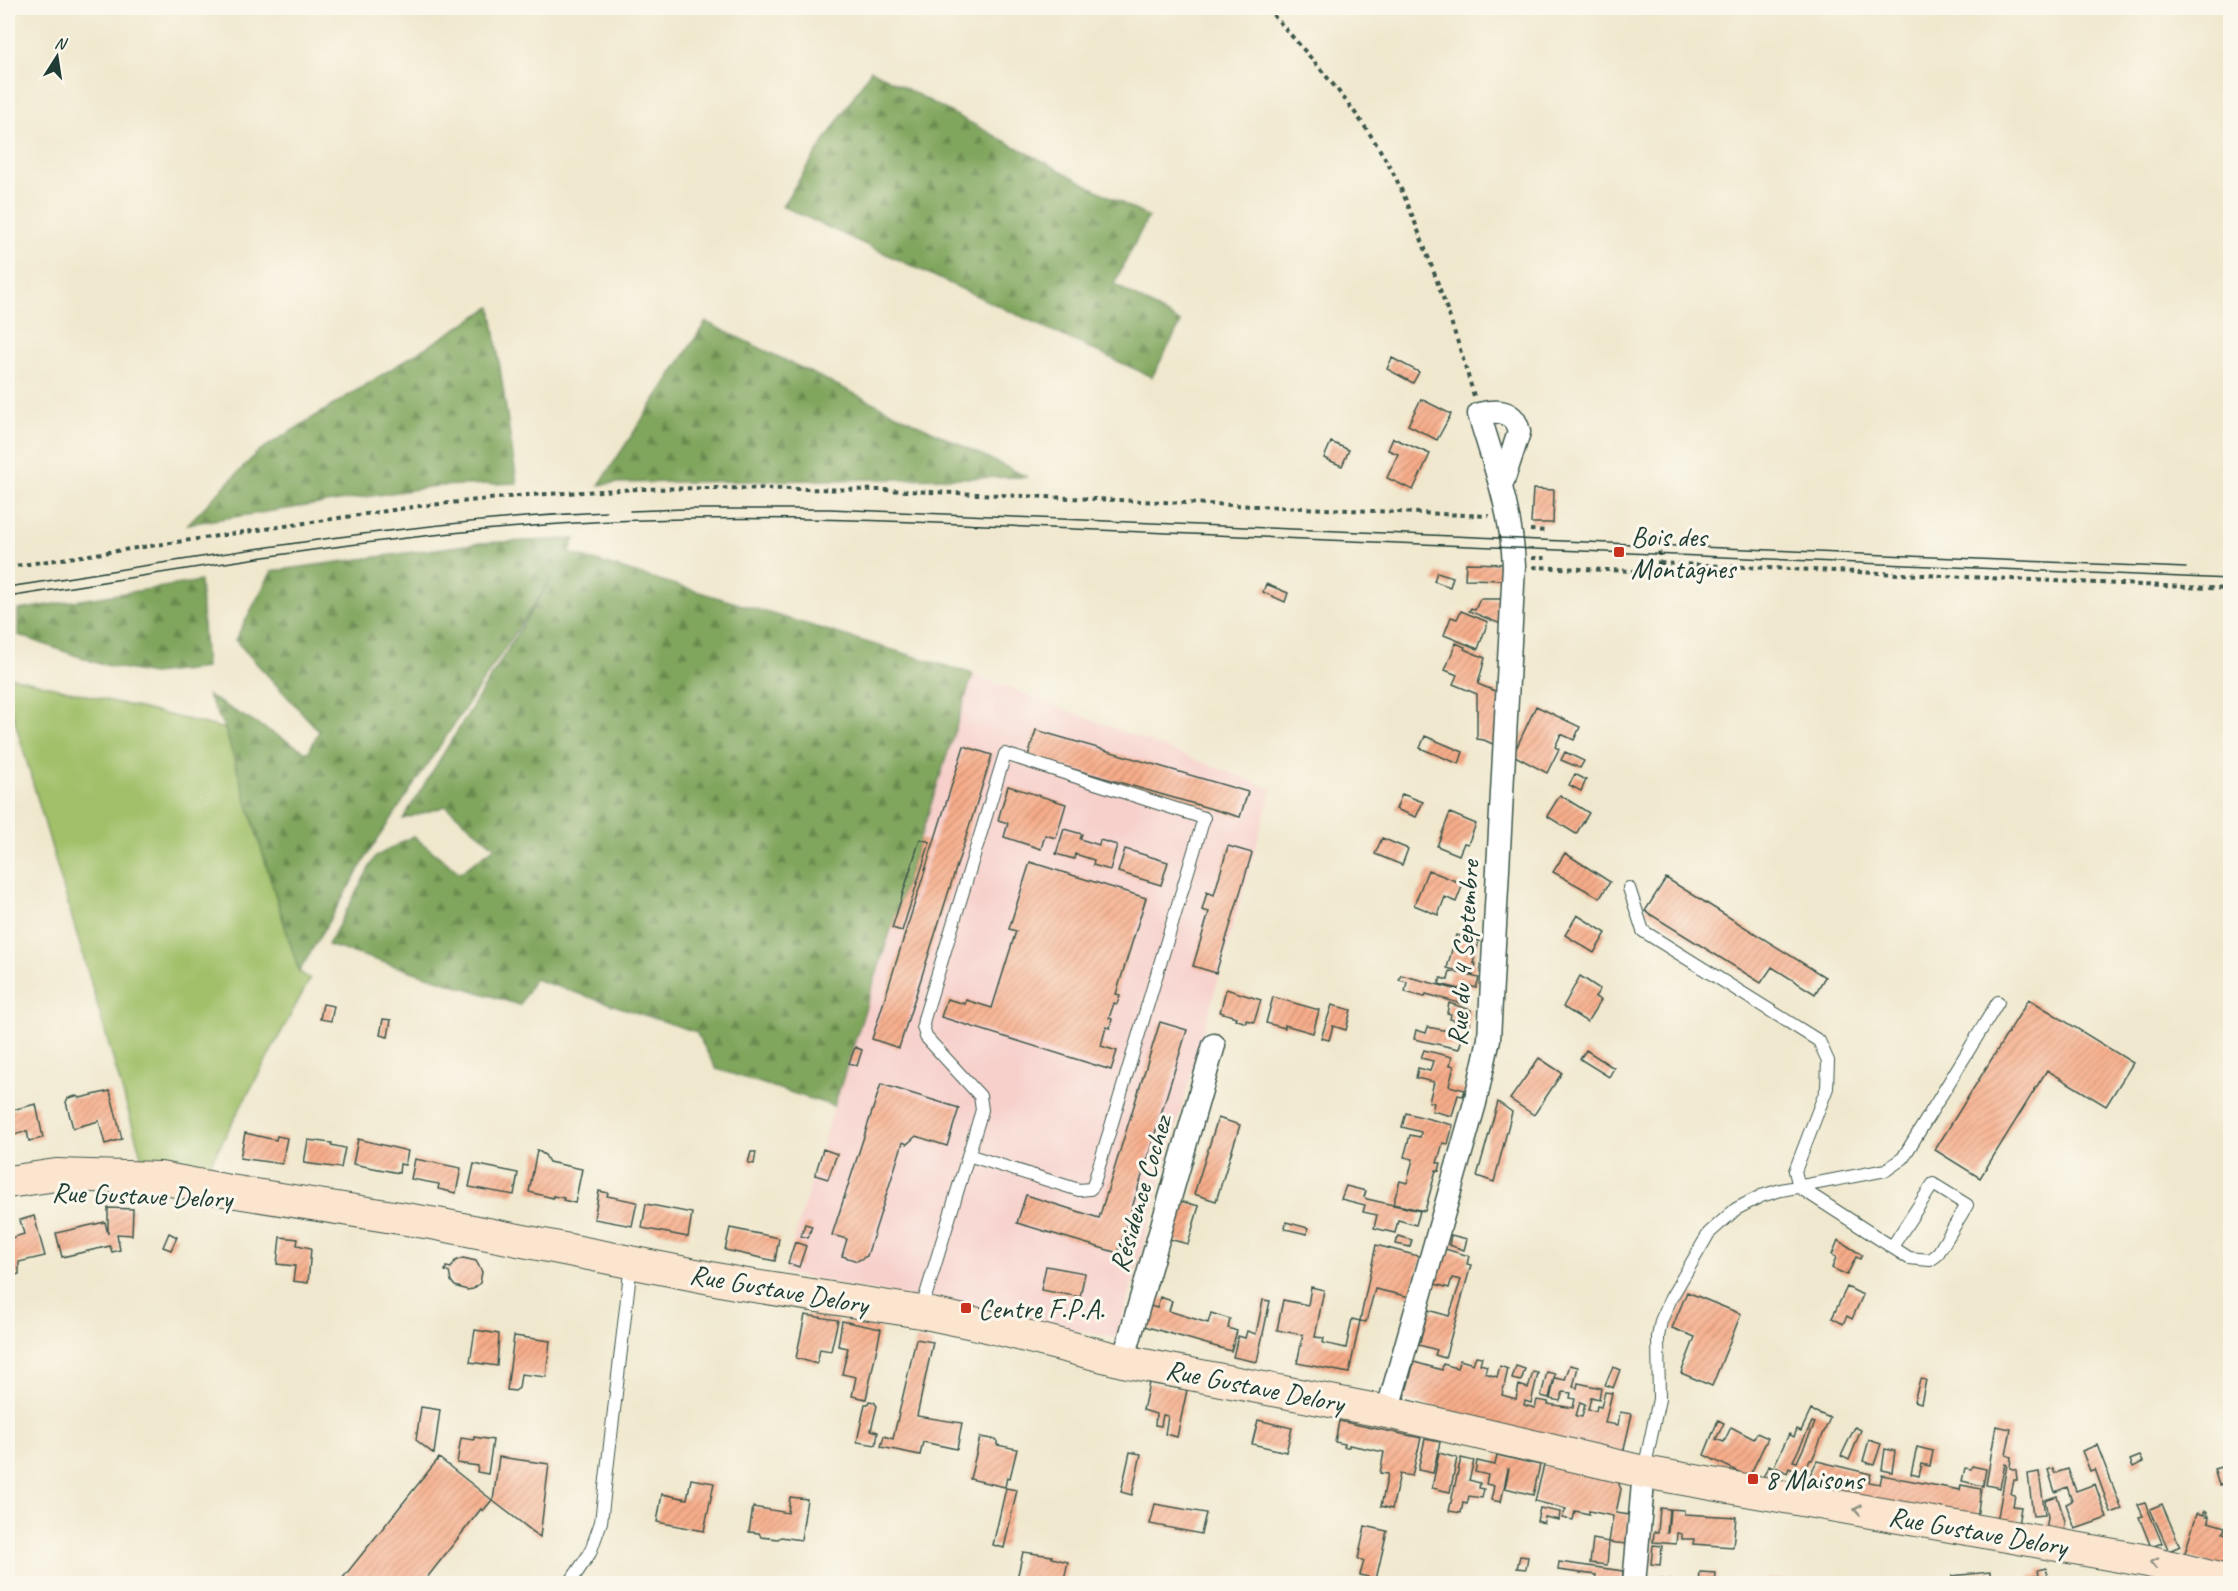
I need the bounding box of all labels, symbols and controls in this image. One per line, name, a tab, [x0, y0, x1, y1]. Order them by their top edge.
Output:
north arrow	[27, 27, 87, 87]
text: N	[53, 32, 70, 55]
place label: Bois des Montagnes	[1631, 519, 1738, 586]
marker: Bois des Montagnes	[1612, 545, 1626, 559]
street label: Rue du 4 Septembre	[1439, 857, 1487, 1047]
street label: Résidence Cochez	[1101, 1109, 1180, 1276]
street label: Rue Gustave Delory	[51, 1174, 235, 1216]
street label: Rue Gustave Delory	[687, 1256, 873, 1322]
place label: Centre F.P.A.	[978, 1291, 1105, 1326]
marker: Centre F.P.A.	[959, 1301, 973, 1315]
street label: Rue Gustave Delory	[1163, 1352, 1349, 1421]
place label: 8 Maisons	[1765, 1462, 1866, 1497]
marker: 8 Maisons	[1746, 1472, 1760, 1486]
street label: Rue Gustave Delory	[1886, 1498, 2072, 1564]
one-way arrow	[1854, 1504, 1864, 1517]
one-way arrow	[2149, 1557, 2159, 1570]

